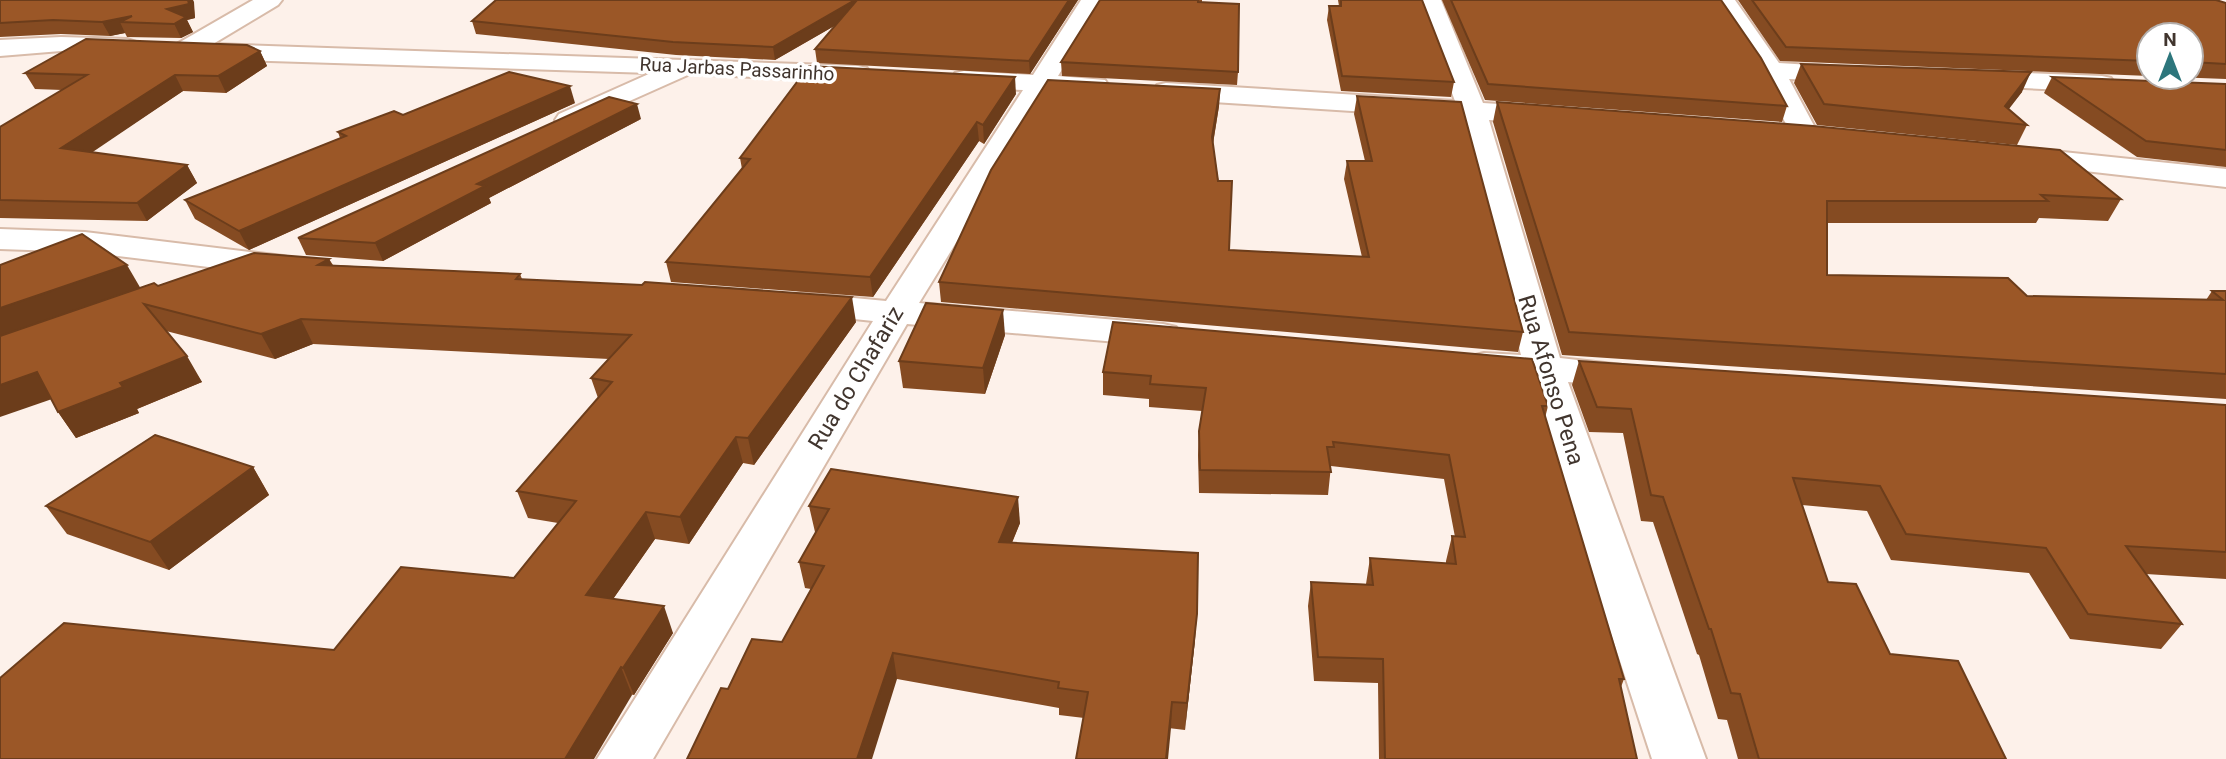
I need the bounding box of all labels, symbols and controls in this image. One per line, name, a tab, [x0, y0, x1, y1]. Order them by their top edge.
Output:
north arrow	[2135, 21, 2205, 91]
text: N	[2163, 28, 2177, 51]
street label: Rua Jarbas Passarinho	[639, 52, 835, 86]
street label: Rua Afonso Pena	[1512, 292, 1590, 468]
street label: Rua do Chafariz	[803, 301, 909, 455]

